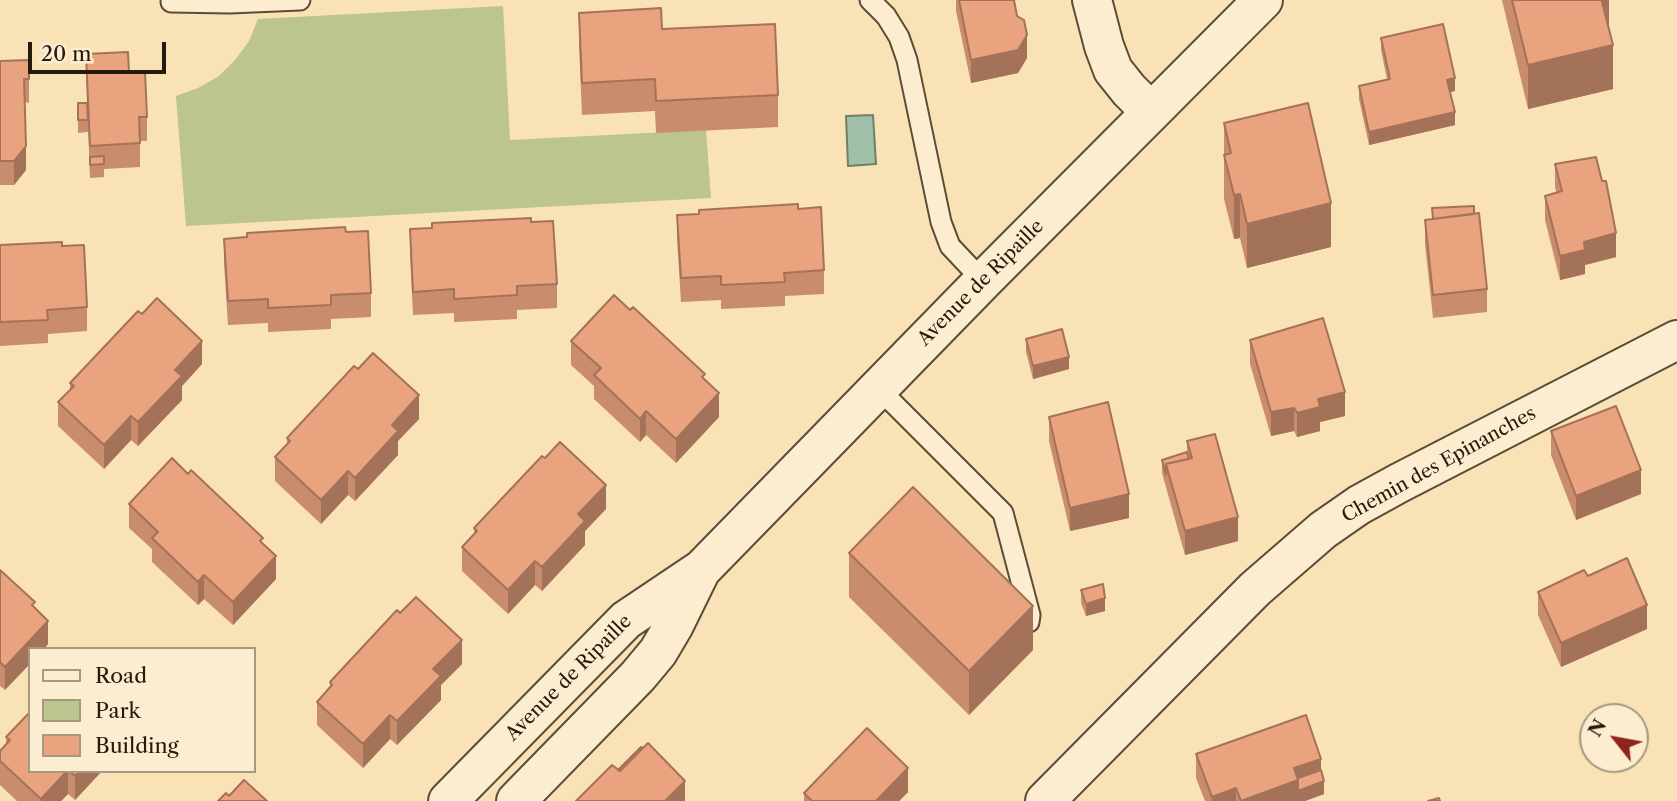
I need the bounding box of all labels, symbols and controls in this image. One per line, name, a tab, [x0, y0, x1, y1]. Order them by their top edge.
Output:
scale bar	[32, 28, 170, 72]
text: 20 m	[41, 41, 92, 66]
street label: Avenue de Ripaille	[913, 215, 1049, 351]
street label: Chemin des Epinanches	[1338, 402, 1540, 528]
street label: Avenue de Ripaille	[501, 610, 637, 746]
legend	[28, 647, 256, 773]
text: Road	[95, 663, 147, 688]
text: Park	[95, 698, 141, 723]
north arrow	[1579, 703, 1649, 773]
text: N	[1583, 715, 1611, 741]
text: Building	[95, 733, 179, 758]

